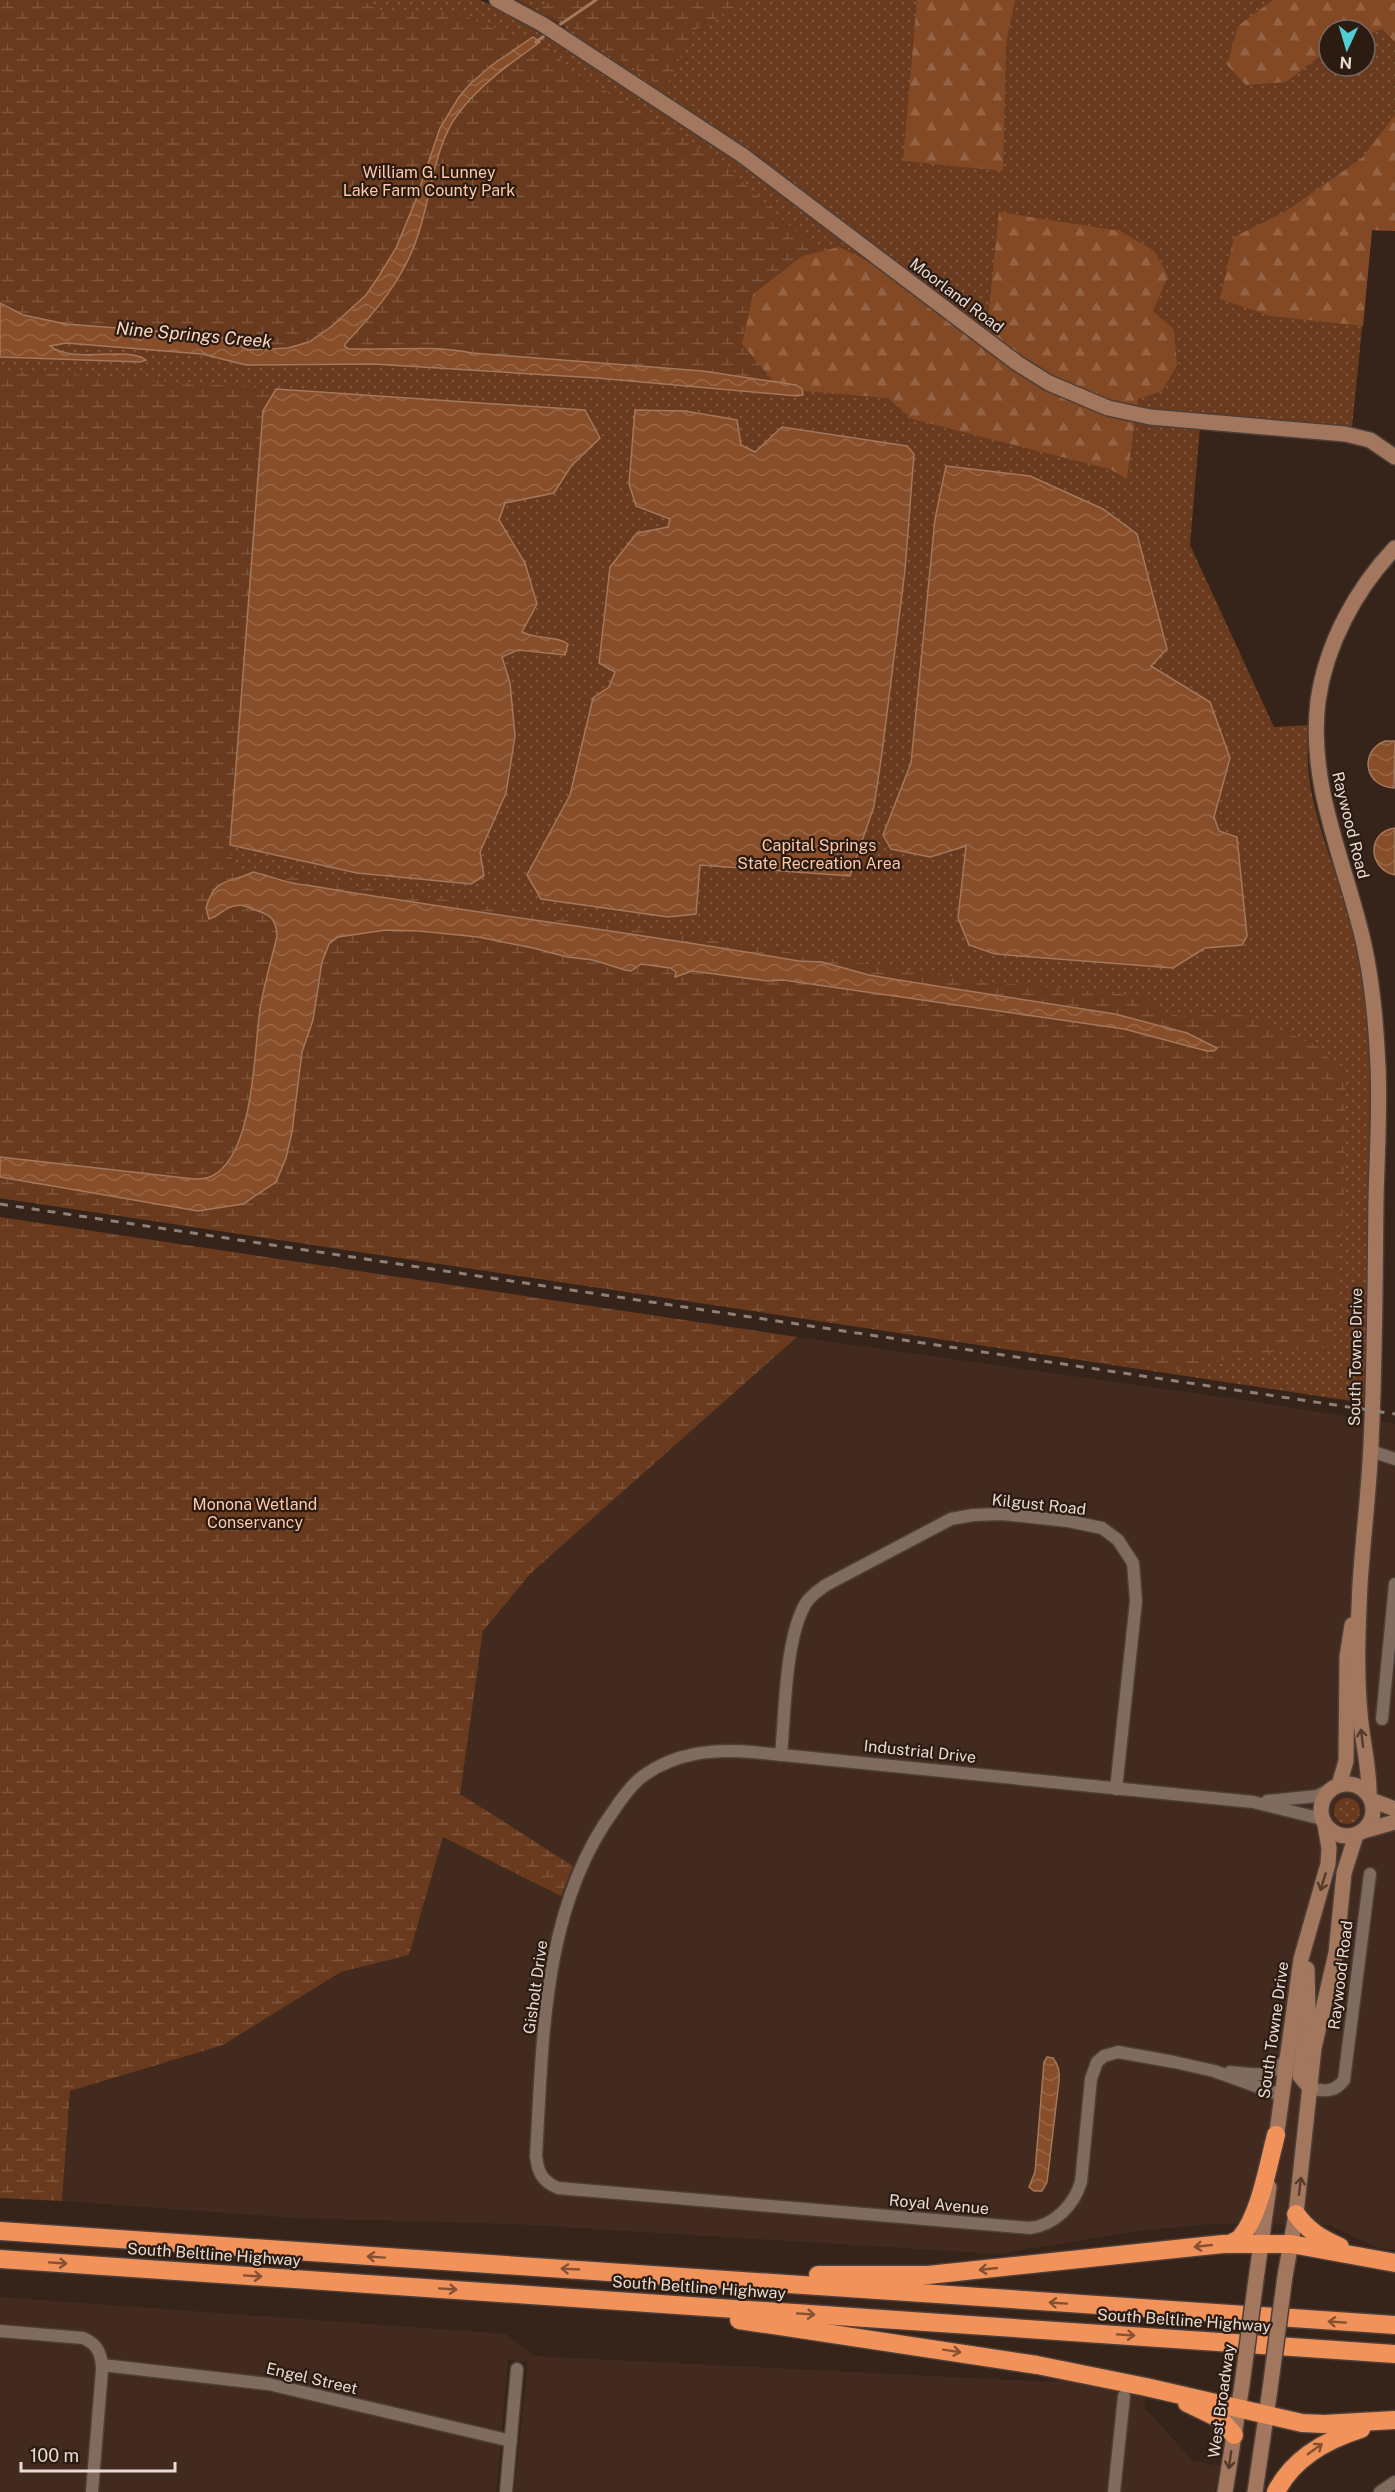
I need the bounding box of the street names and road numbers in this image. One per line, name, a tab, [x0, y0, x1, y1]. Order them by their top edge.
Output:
street label: Moorland Road	[906, 254, 1007, 337]
street label: Raywood Road	[1328, 770, 1373, 881]
street label: South Towne Drive	[1345, 1288, 1366, 1426]
street label: Kilgust Road	[991, 1490, 1087, 1519]
street label: Industrial Drive	[863, 1736, 977, 1767]
street label: Raywood Road	[1324, 1919, 1357, 2031]
street label: Gisholt Drive	[519, 1939, 551, 2035]
street label: South Towne Drive	[1254, 1960, 1293, 2100]
street label: Royal Avenue	[888, 2191, 990, 2218]
street label: South Beltline Highway	[126, 2239, 302, 2270]
street label: South Beltline Highway	[611, 2272, 787, 2303]
street label: South Beltline Highway	[1096, 2305, 1272, 2336]
street label: West Broadway	[1204, 2342, 1239, 2459]
street label: Engel Street	[264, 2359, 359, 2398]

